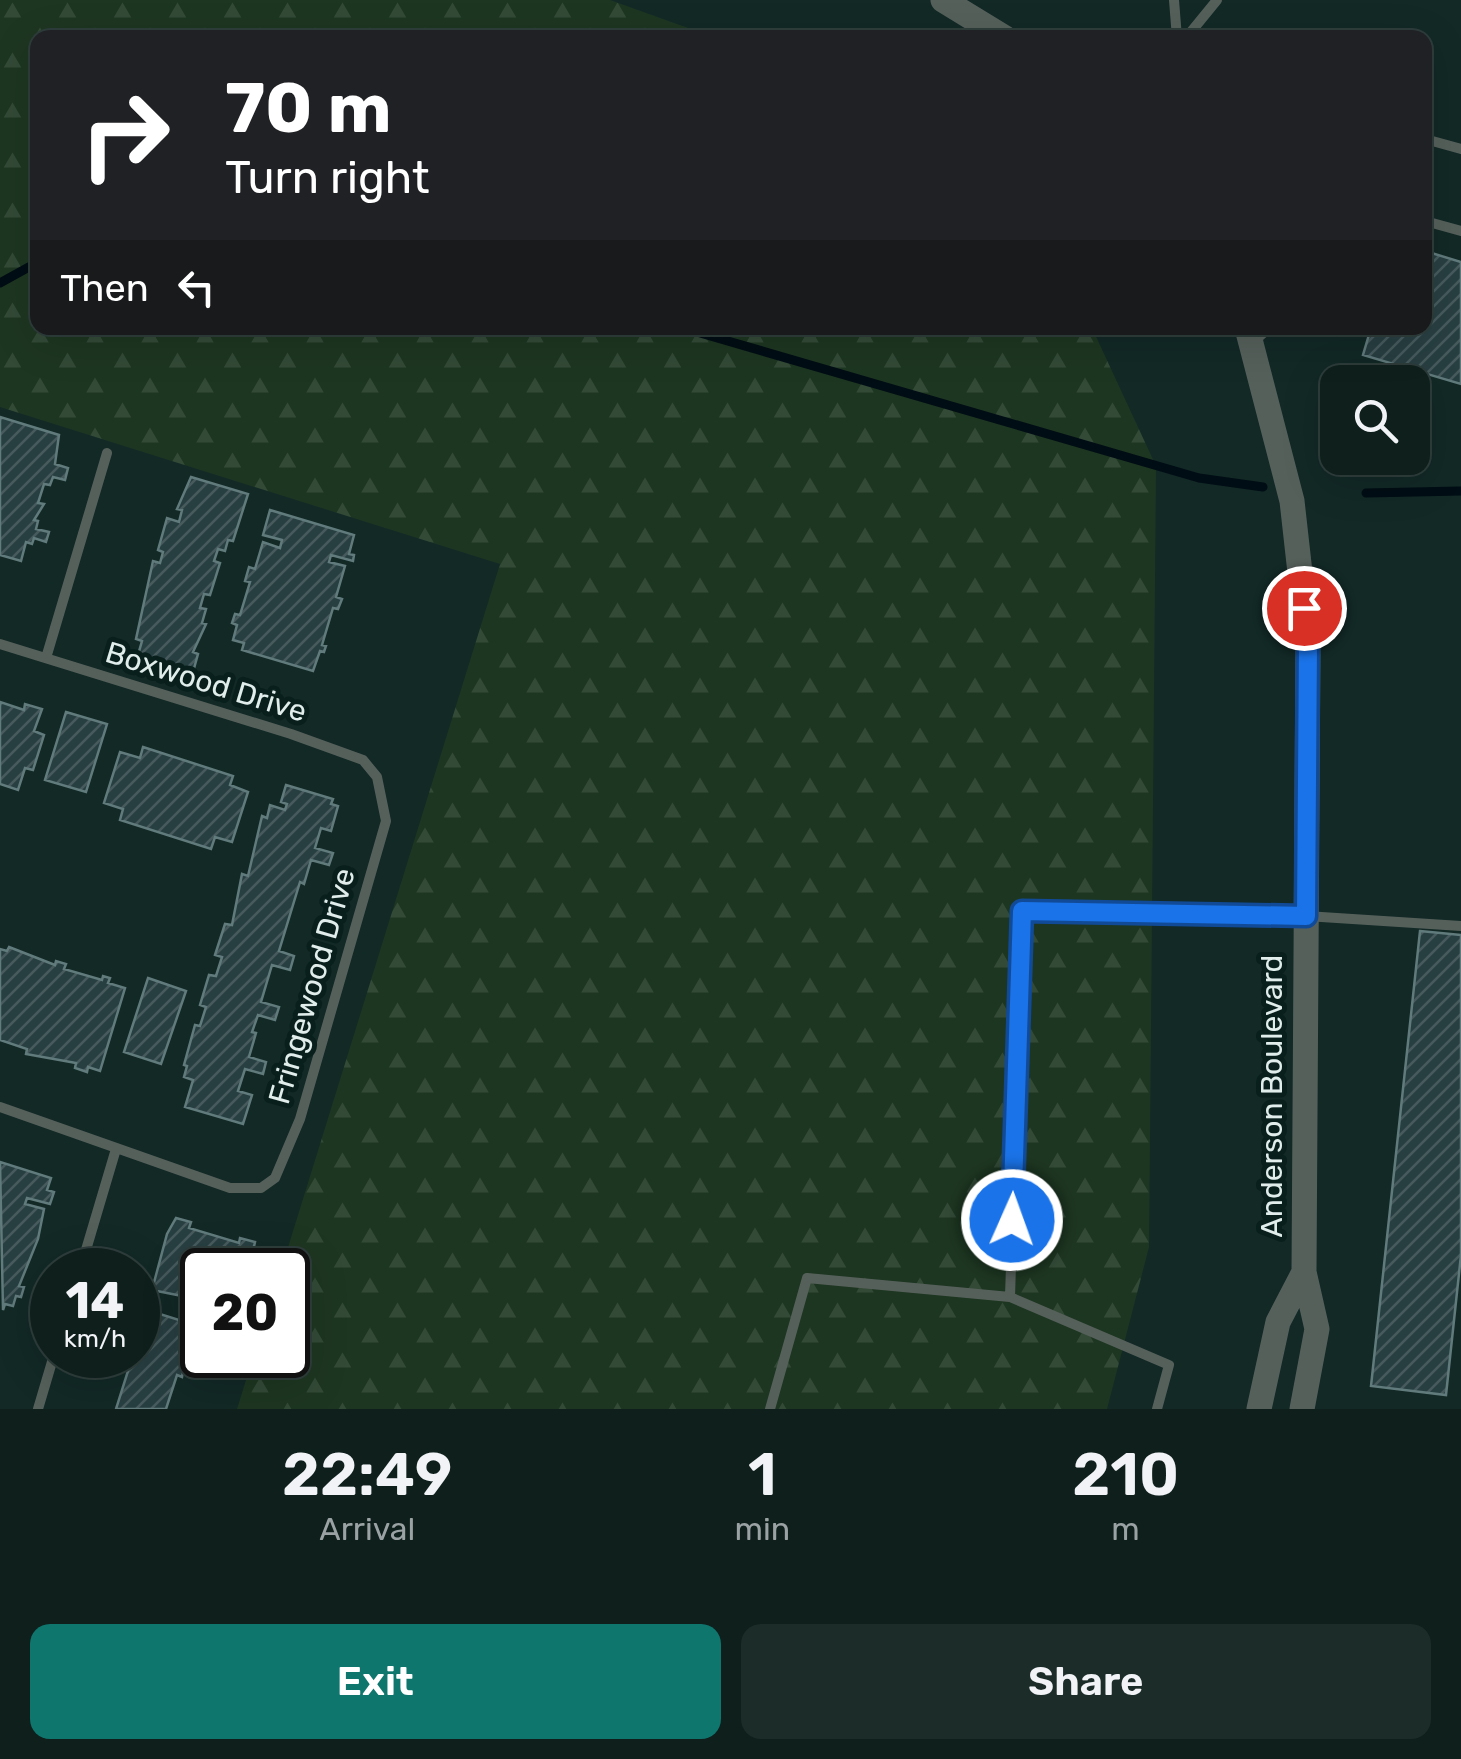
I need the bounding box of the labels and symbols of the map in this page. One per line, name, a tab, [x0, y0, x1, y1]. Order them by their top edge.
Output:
pin	[1262, 566, 1347, 651]
street label: Boxwood Drive	[101, 634, 311, 730]
street label: Fringewood Drive	[261, 864, 363, 1108]
street label: Anderson Boulevard	[1254, 955, 1290, 1237]
position arrow	[960, 1168, 1064, 1272]
speed limit sign: 20	[180, 1248, 310, 1378]

